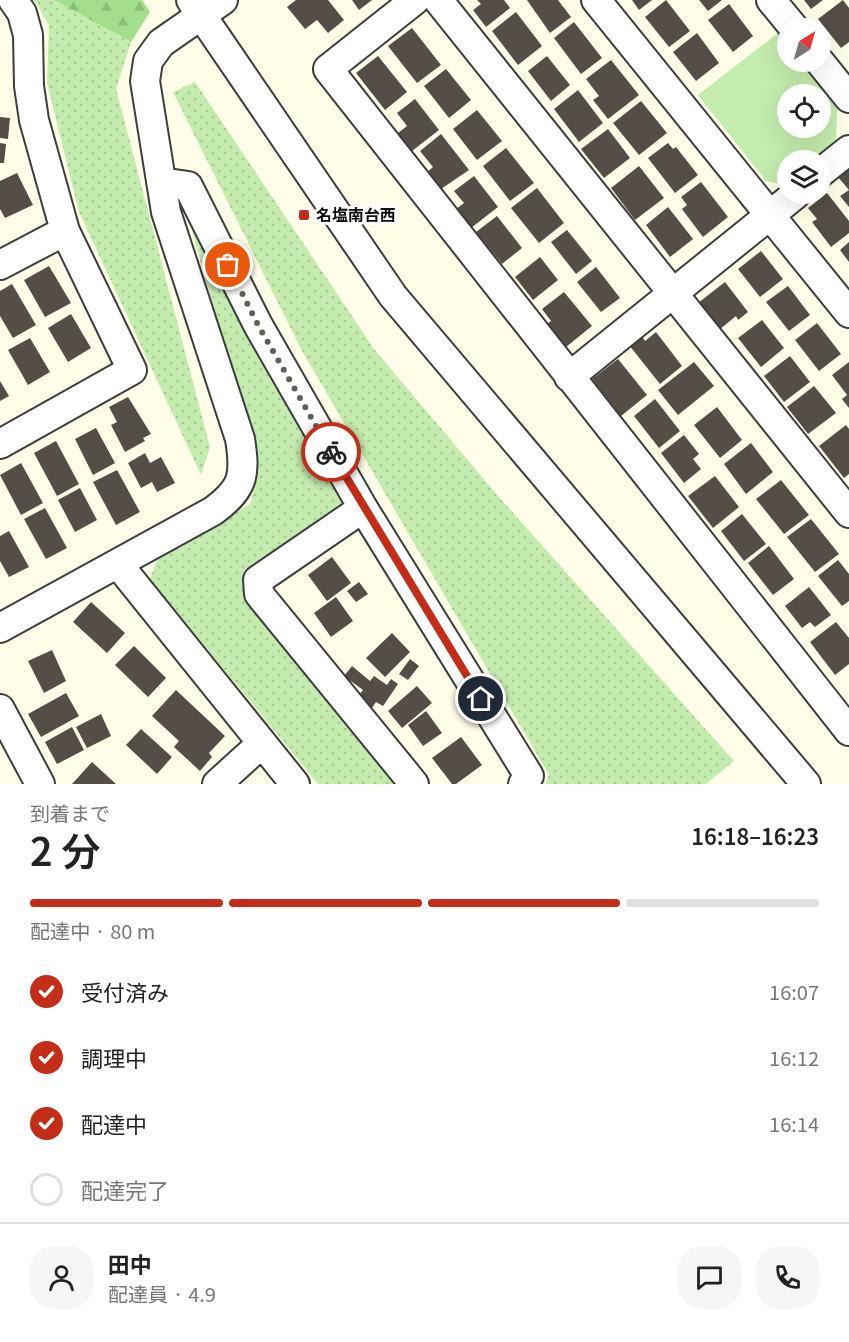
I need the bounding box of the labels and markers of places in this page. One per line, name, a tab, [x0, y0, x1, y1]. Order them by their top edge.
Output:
place label: 名塩南台西	[316, 202, 396, 226]
marker: 名塩南台西	[297, 208, 311, 222]
pin	[202, 239, 253, 290]
pin	[455, 673, 506, 724]

